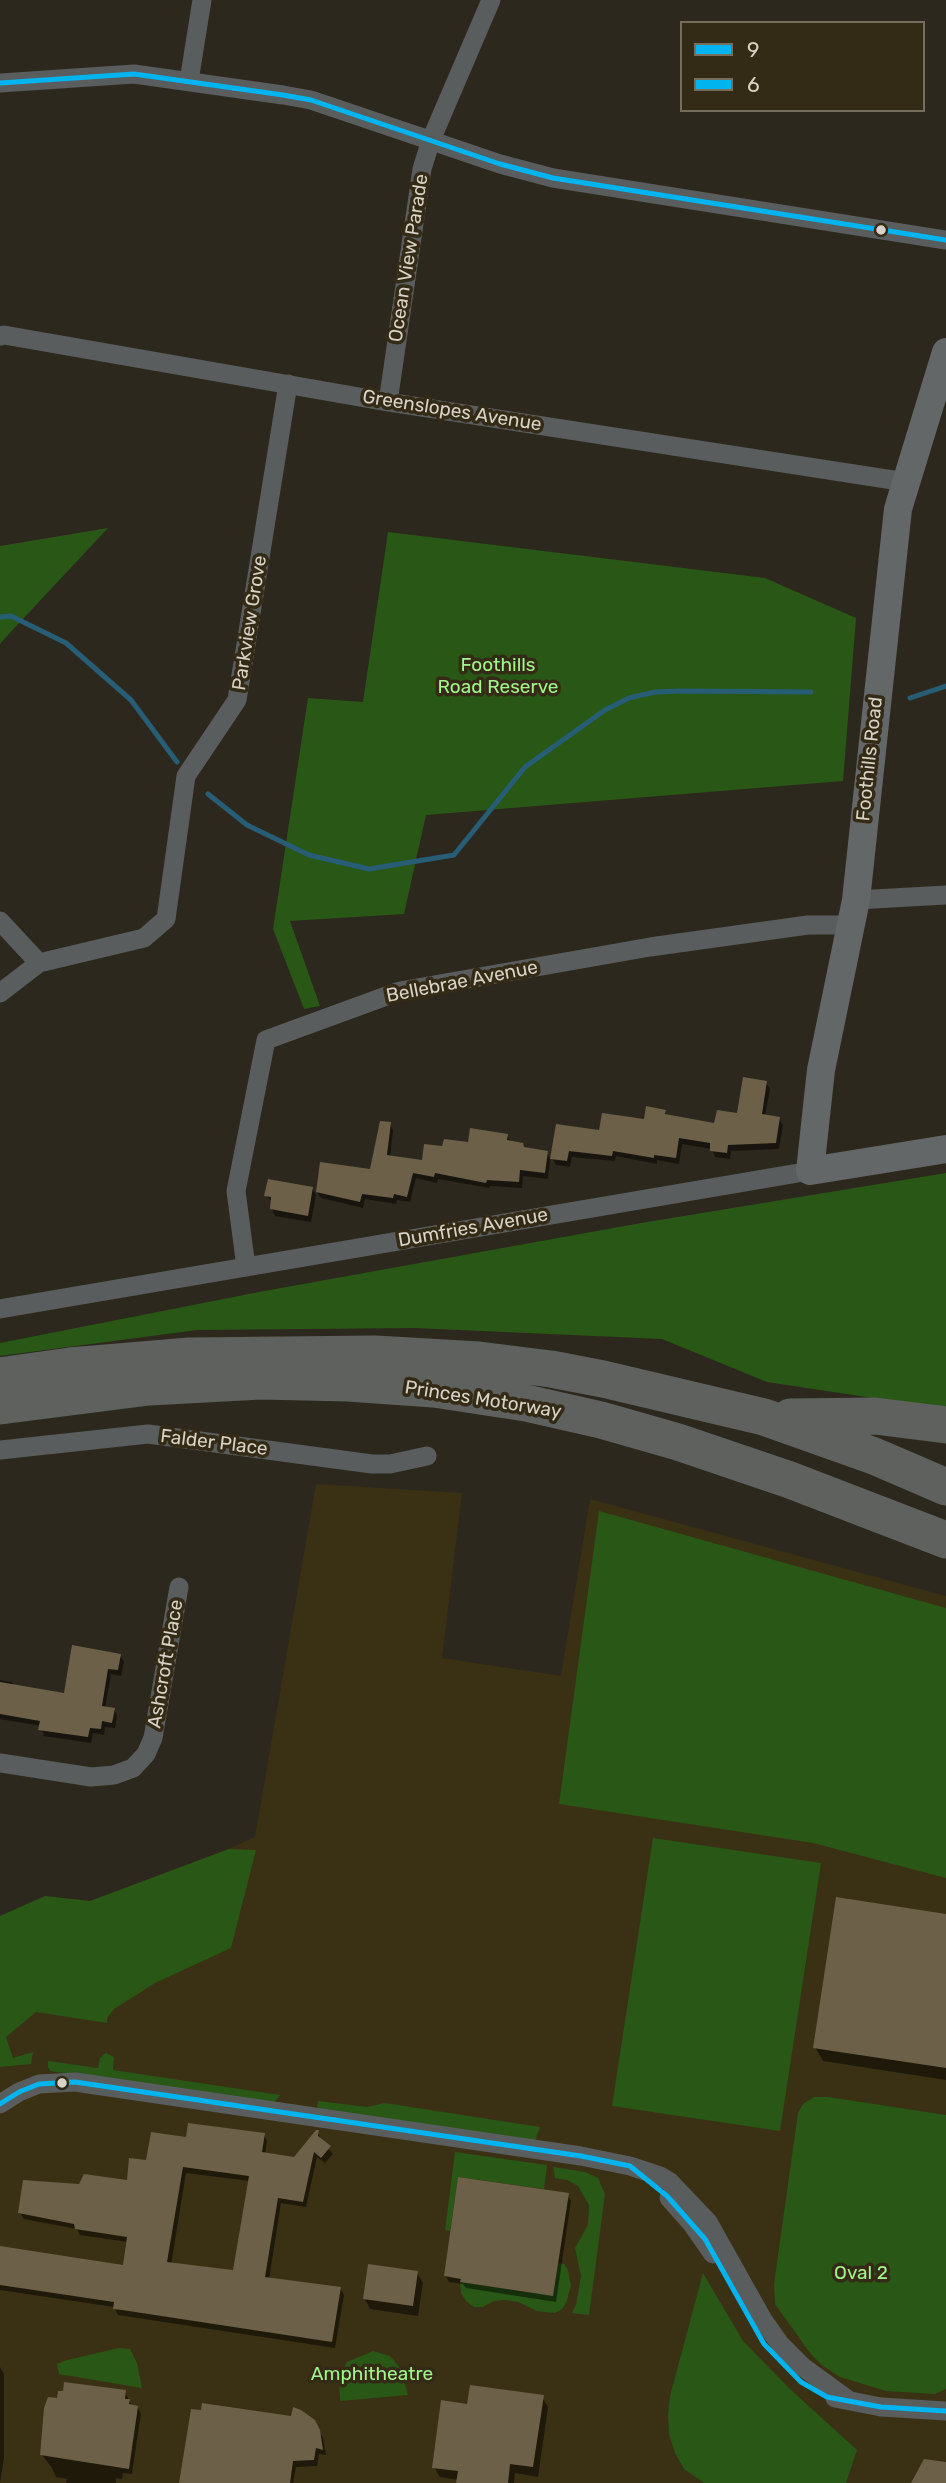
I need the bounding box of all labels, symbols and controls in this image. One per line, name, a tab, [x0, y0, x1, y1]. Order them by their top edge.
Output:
legend	[680, 21, 925, 112]
text: 9	[747, 37, 759, 62]
text: 6	[747, 72, 760, 97]
street label: Ocean View Parade	[384, 172, 434, 344]
unlabelled marker	[874, 223, 888, 237]
street label: Greenslopes Avenue	[361, 386, 543, 436]
street label: Parkview Grove	[228, 554, 272, 692]
park label: Foothills Road Reserve	[437, 655, 559, 699]
street label: Foothills Road	[852, 696, 888, 822]
street label: Bellebrae Avenue	[384, 956, 540, 1008]
street label: Dumfries Avenue	[396, 1204, 550, 1252]
street label: Princes Motorway	[403, 1376, 563, 1424]
street label: Falder Place	[159, 1425, 269, 1461]
street label: Ashcroft Place	[143, 1598, 189, 1730]
unlabelled marker	[55, 2076, 69, 2090]
park label: Oval 2	[834, 2263, 888, 2285]
park label: Amphitheatre	[311, 2364, 433, 2386]

